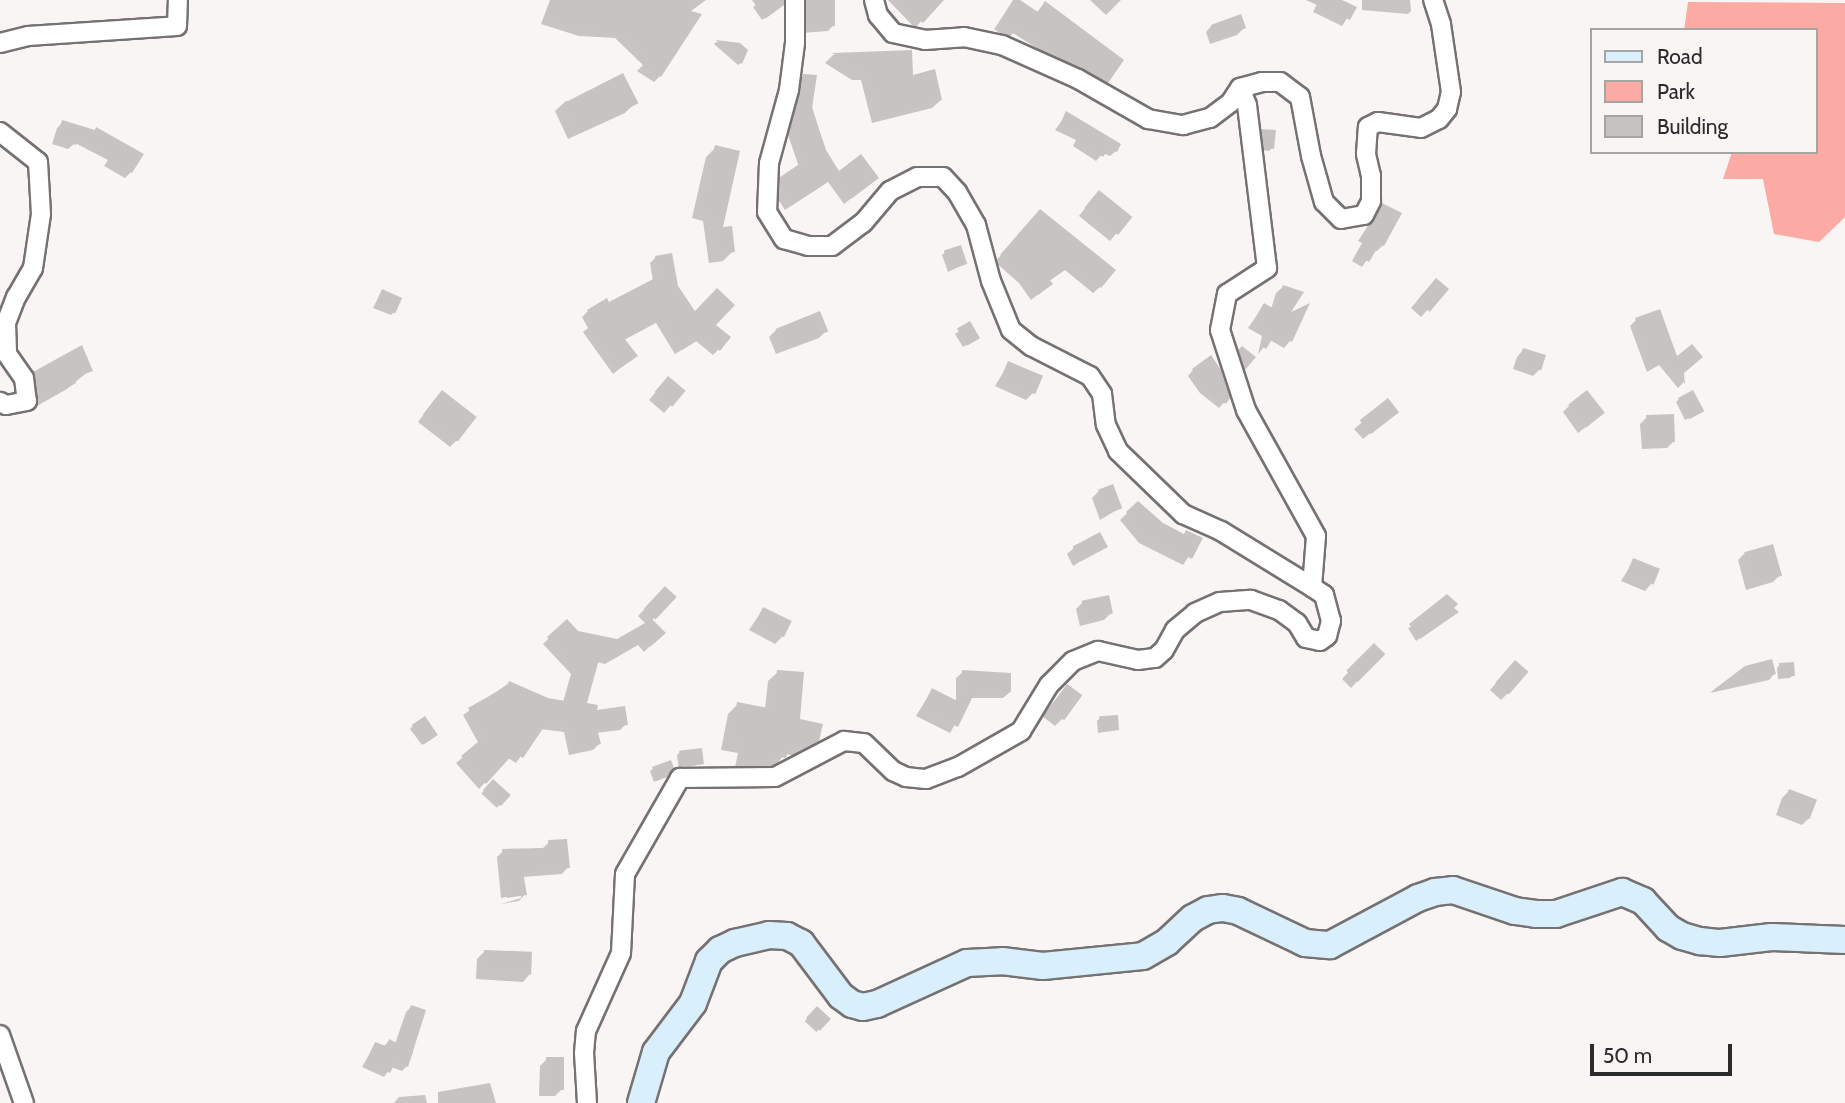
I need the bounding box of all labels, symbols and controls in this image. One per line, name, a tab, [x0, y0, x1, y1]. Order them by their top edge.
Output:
legend	[1590, 28, 1817, 154]
text: Road	[1657, 44, 1703, 69]
text: Park	[1657, 79, 1695, 104]
text: Building	[1657, 114, 1728, 139]
scale bar	[1593, 1030, 1735, 1074]
text: 50 m	[1603, 1043, 1652, 1068]

